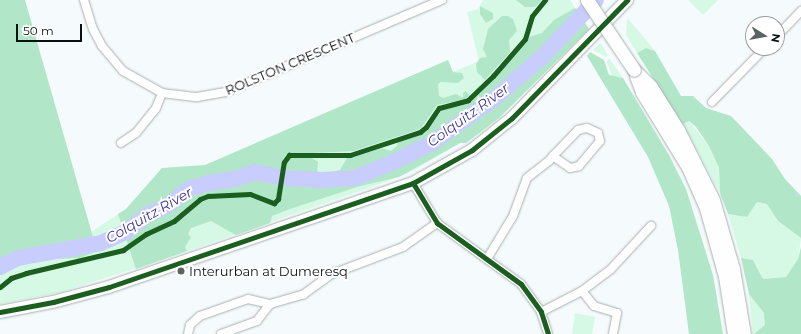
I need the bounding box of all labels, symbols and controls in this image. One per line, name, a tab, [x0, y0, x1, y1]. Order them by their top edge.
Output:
scale bar	[18, 16, 84, 42]
north arrow	[745, 16, 785, 56]
text: 50 m	[23, 23, 54, 38]
street label: ROLSTON CRESCENT	[223, 30, 357, 98]
text: N	[768, 32, 784, 44]
water label: Colquitz River	[424, 80, 512, 150]
water label: Colquitz River	[103, 184, 195, 246]
place label: Interurban at Dumeresq	[189, 263, 348, 279]
marker: Interurban at Dumeresq	[176, 266, 186, 276]

